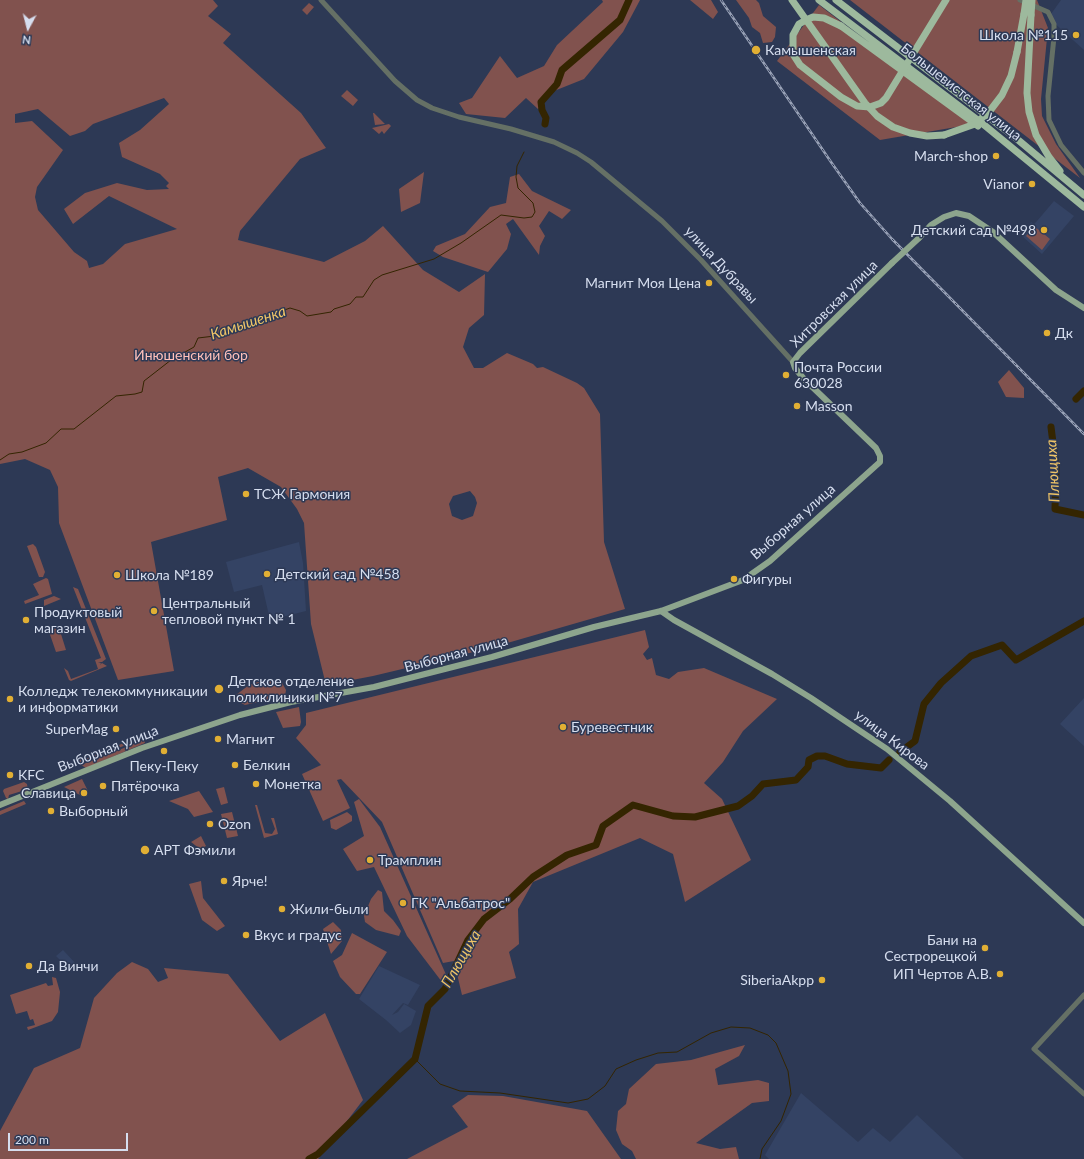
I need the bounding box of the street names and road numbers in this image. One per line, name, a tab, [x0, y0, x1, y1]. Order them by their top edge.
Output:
street label: Большевистская улица	[897, 40, 1025, 144]
street label: улица Дубравы	[681, 223, 761, 307]
street label: Хитровская улица	[787, 257, 881, 351]
street label: Выборная улица	[747, 481, 839, 563]
street label: Выборная улица	[402, 632, 510, 676]
street label: улица Кирова	[851, 707, 933, 773]
street label: Выборная улица	[55, 722, 161, 776]

